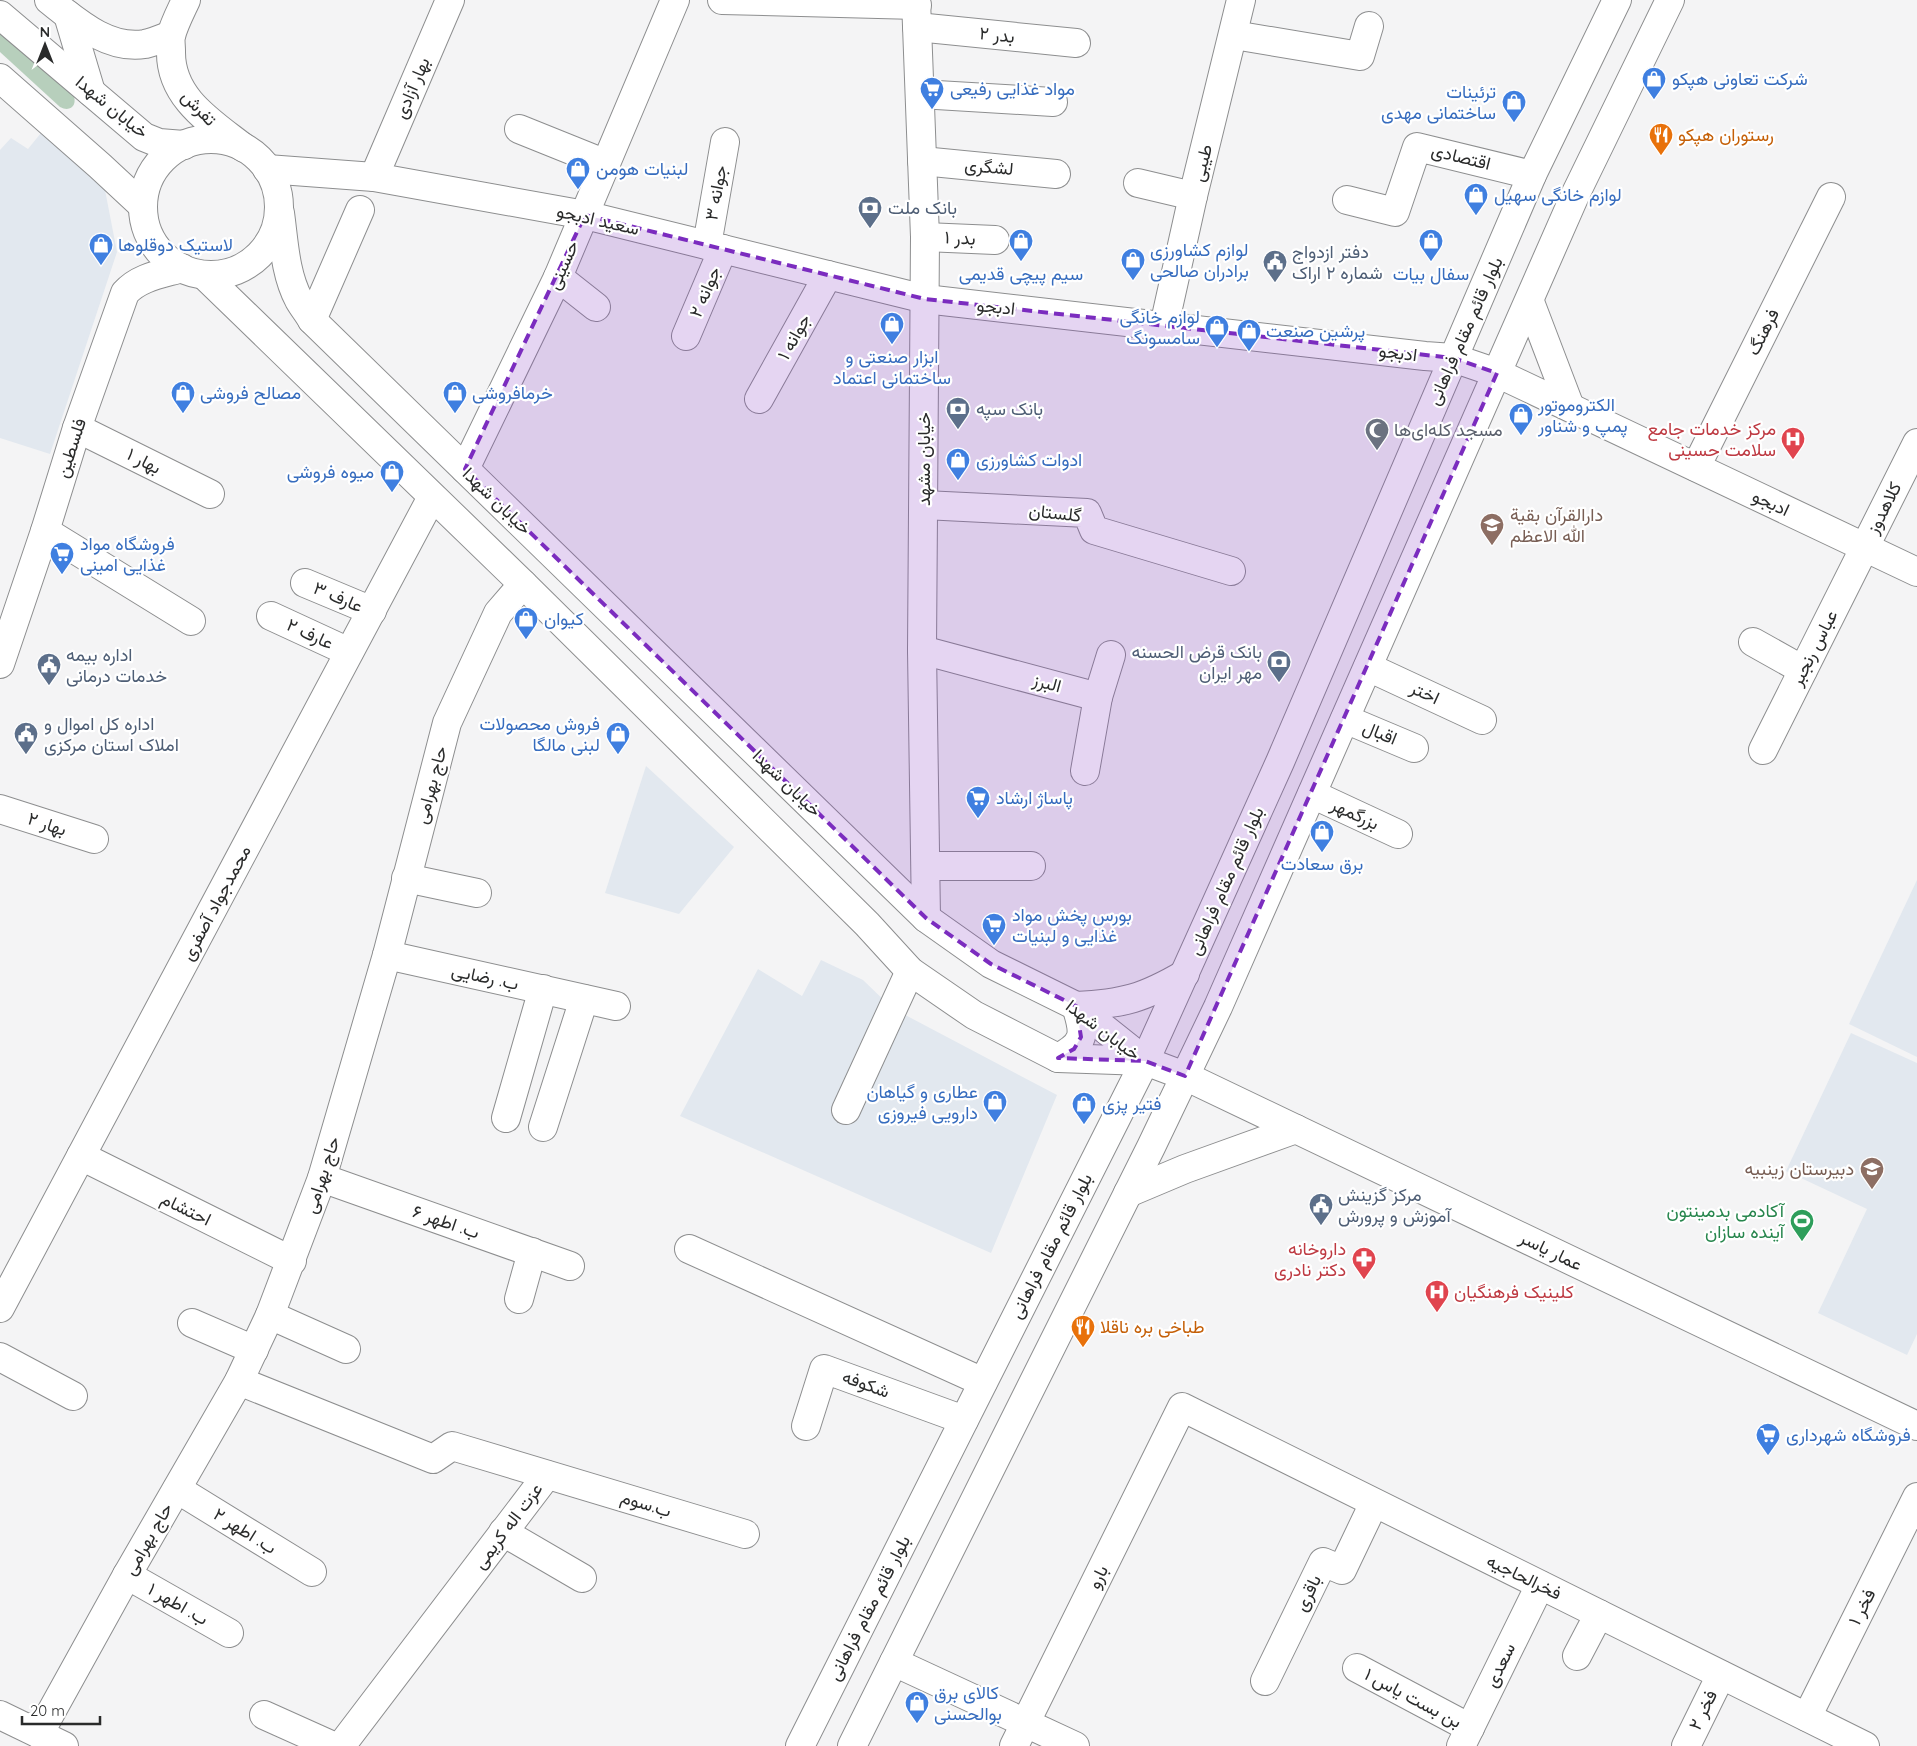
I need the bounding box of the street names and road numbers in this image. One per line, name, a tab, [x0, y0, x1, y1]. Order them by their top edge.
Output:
street label: بدر ۲	[978, 21, 1016, 48]
street label: بهار آزادی	[388, 54, 435, 122]
street label: خیابان شهدا	[71, 70, 153, 143]
street label: تفرش	[177, 85, 222, 130]
street label: اقتصادی	[1429, 138, 1493, 175]
street label: طیبی	[1186, 142, 1217, 184]
street label: لشگری	[964, 153, 1015, 180]
street label: جوانه ۳	[699, 164, 732, 222]
street label: سعید ادبجو	[555, 199, 642, 240]
street label: بدر ۱	[944, 225, 976, 250]
street label: حسینی	[542, 237, 584, 293]
street label: بلوار قائم مقام فراهانی	[1421, 253, 1509, 409]
street label: جوانه ۲	[684, 263, 725, 321]
street label: ادبجو	[976, 293, 1016, 320]
street label: فرهنگ	[1741, 305, 1784, 359]
street label: جوانه ۱	[772, 310, 815, 364]
street label: ادبجو	[1378, 339, 1419, 366]
street label: خیابان مشهد	[912, 412, 935, 506]
street label: فلسطین	[50, 415, 91, 481]
street label: بهار ۱	[123, 442, 165, 479]
street label: خیابان شهدا	[458, 462, 537, 539]
street label: کلاهدوز	[1860, 478, 1906, 538]
street label: ادبجو	[1749, 484, 1793, 521]
street label: گلستان	[1028, 498, 1082, 527]
street label: عارف ۳	[310, 576, 366, 617]
street label: عباس رنجبر	[1784, 606, 1842, 690]
street label: عارف ۲	[283, 613, 337, 654]
street label: البرز	[1029, 667, 1064, 697]
street label: اختر	[1406, 675, 1444, 709]
street label: اقبال	[1360, 715, 1401, 750]
street label: حاج بهرامی	[409, 743, 453, 827]
street label: خیابان شهدا	[748, 744, 827, 821]
street label: بزرگمهر	[1326, 792, 1383, 835]
street label: بلوار قائم مقام فراهانی	[1182, 803, 1270, 959]
street label: بهار ۲	[25, 806, 69, 841]
street label: محمدجواد آصفری	[176, 841, 256, 964]
street label: ب. رضایی	[449, 958, 521, 995]
street label: خیابان شهدا	[1062, 994, 1145, 1065]
street label: حاج بهرامی	[298, 1133, 346, 1217]
street label: بلوار قائم مقام فراهانی	[1004, 1169, 1098, 1323]
street label: احتشام	[157, 1187, 215, 1231]
street label: ب. اطهر ۶	[410, 1199, 483, 1244]
street label: عمار یاسر	[1515, 1225, 1586, 1276]
street label: شکوفه	[839, 1364, 893, 1403]
street label: عزت اله کریمی	[468, 1478, 547, 1573]
street label: ب.سوم	[618, 1485, 674, 1523]
street label: حاج بهرامی	[118, 1499, 178, 1579]
street label: ب. اطهر ۲	[209, 1502, 281, 1559]
street label: بلوار قائم مقام فراهانی	[822, 1531, 916, 1685]
street label: فخرالحاجیه	[1483, 1549, 1565, 1605]
street label: بارو	[1082, 1561, 1113, 1593]
street label: باقری	[1289, 1571, 1326, 1615]
street label: ب. اطهر ۱	[144, 1577, 213, 1630]
street label: فخر ۱	[1843, 1585, 1880, 1629]
street label: سعدی	[1479, 1639, 1520, 1691]
street label: بن بست یاس ۱	[1361, 1662, 1466, 1733]
street label: فخر ۲	[1683, 1686, 1722, 1734]

